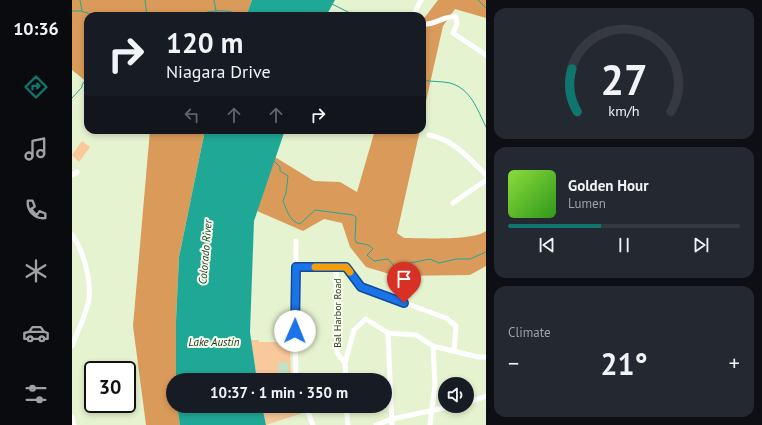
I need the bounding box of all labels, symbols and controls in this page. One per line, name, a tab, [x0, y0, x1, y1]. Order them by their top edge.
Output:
text: 10:36	[13, 17, 59, 40]
text: 120 m	[166, 24, 243, 61]
icon: right	[100, 28, 152, 80]
text: 27	[600, 52, 648, 105]
text: Niagara Drive	[166, 60, 271, 83]
icon: directions	[22, 73, 50, 101]
text: km/h	[608, 100, 640, 119]
icon: left	[181, 104, 203, 126]
icon: ahead	[223, 104, 245, 126]
icon: ahead	[265, 104, 287, 126]
icon: right	[307, 104, 329, 126]
icon: music	[22, 135, 50, 163]
text: Golden Hour	[568, 176, 648, 195]
text: Lumen	[568, 195, 606, 212]
icon: phone	[22, 196, 50, 224]
water label: Colorado River	[195, 218, 215, 285]
icon: previous	[536, 234, 558, 256]
icon: pause	[613, 234, 635, 256]
icon: next	[690, 234, 712, 256]
icon: climate	[22, 257, 50, 285]
pin	[387, 262, 421, 303]
icon: arrive	[393, 268, 415, 290]
street label: Bal Harbor Road	[331, 278, 344, 348]
position arrow	[274, 310, 316, 352]
icon: car	[22, 319, 50, 347]
text: Climate	[508, 324, 551, 341]
water label: Lake Austin	[189, 335, 240, 349]
text: 21°	[600, 344, 648, 383]
text: −	[508, 349, 519, 377]
text: +	[729, 349, 740, 377]
speed limit sign: 30	[84, 361, 136, 413]
map controls	[438, 377, 474, 413]
button: sound	[438, 377, 474, 413]
icon: filters	[22, 380, 50, 408]
text: 10:37 · 1 min · 350 m	[210, 383, 348, 402]

